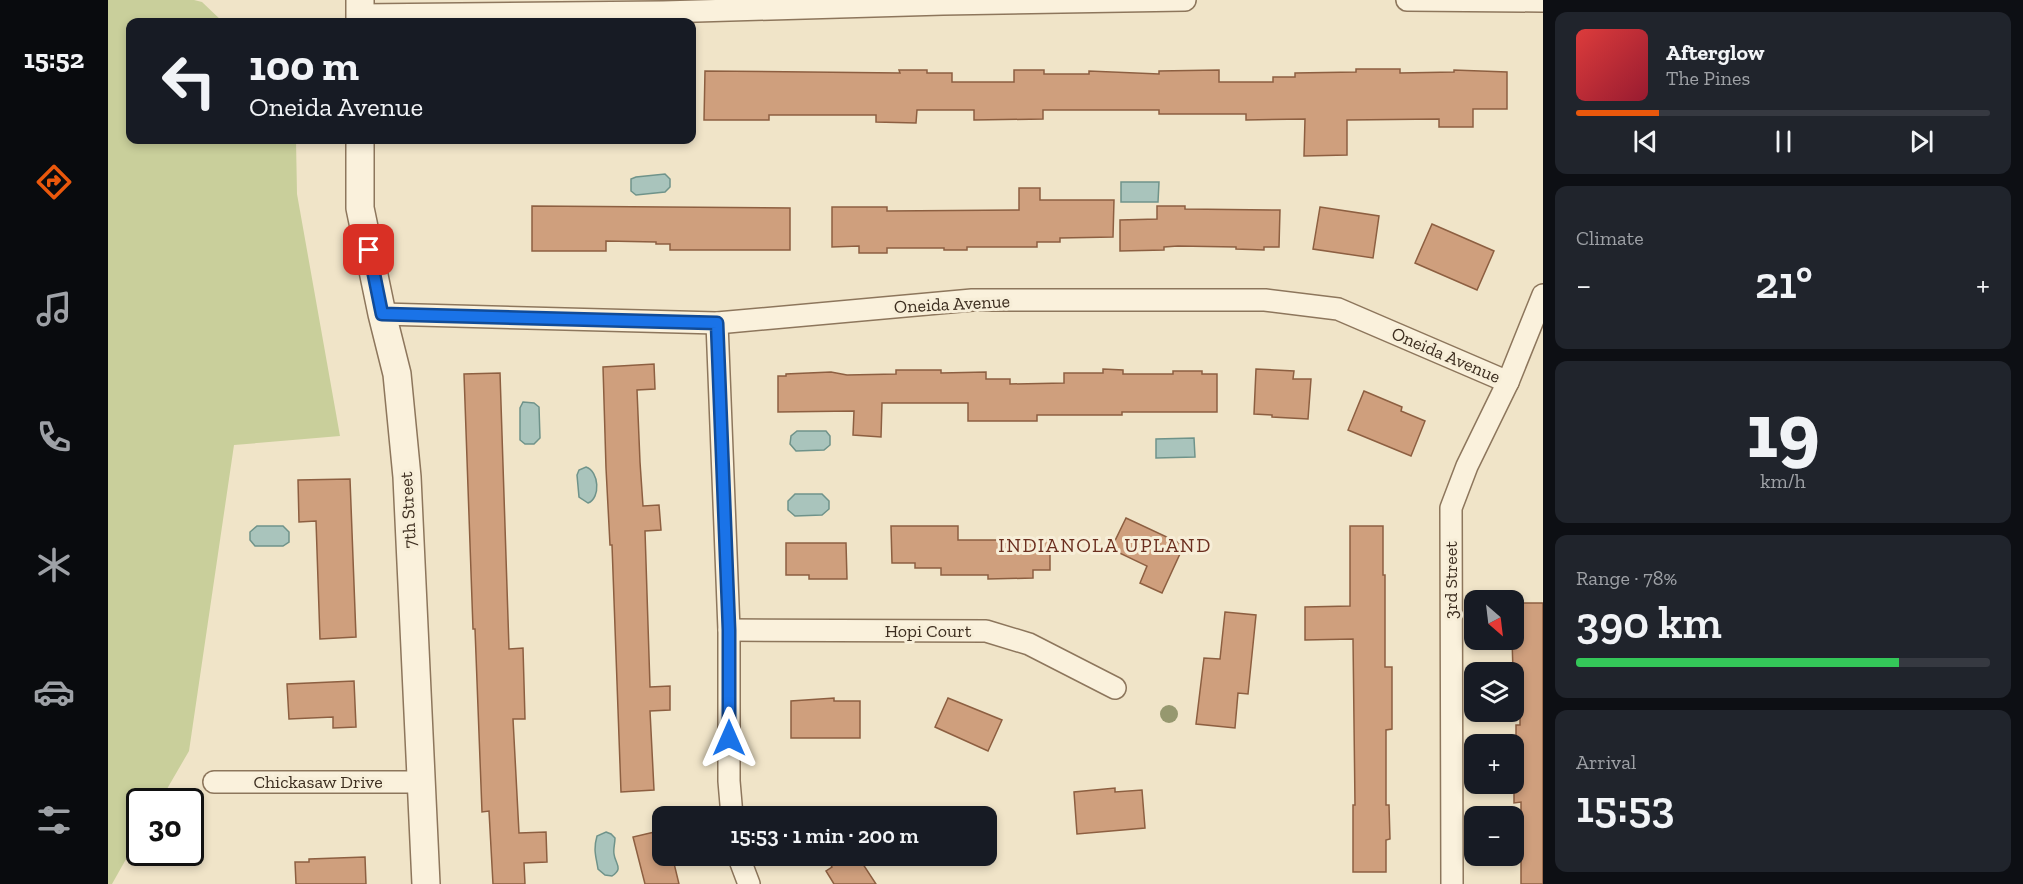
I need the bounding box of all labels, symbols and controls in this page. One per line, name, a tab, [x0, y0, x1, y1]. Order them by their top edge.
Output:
text: Afterglow	[1666, 39, 1764, 66]
text: 100 m	[249, 40, 359, 91]
icon: left	[150, 42, 228, 120]
text: 15:52	[24, 43, 84, 75]
text: The Pines	[1666, 66, 1750, 90]
text: Oneida Avenue	[249, 91, 423, 123]
icon: previous	[1629, 125, 1662, 158]
icon: pause	[1767, 125, 1800, 158]
icon: next	[1905, 125, 1938, 158]
icon: directions	[33, 161, 75, 203]
pin	[343, 224, 394, 275]
text: Climate	[1576, 226, 1644, 250]
icon: arrive	[352, 233, 385, 266]
text: 21°	[1755, 256, 1813, 310]
text: −	[1576, 265, 1591, 304]
text: +	[1976, 265, 1990, 304]
icon: music	[33, 288, 75, 330]
street label: Oneida Avenue	[893, 290, 1011, 318]
street label: Oneida Avenue	[1388, 322, 1504, 388]
text: 19	[1746, 383, 1820, 477]
icon: phone	[33, 416, 75, 458]
text: km/h	[1760, 469, 1806, 493]
street label: 7th Street	[395, 471, 421, 549]
district label: INDIANOLA UPLAND	[998, 533, 1212, 557]
street label: 3rd Street	[1440, 541, 1462, 619]
icon: climate	[33, 544, 75, 586]
text: Range · 78%	[1576, 566, 1677, 590]
north arrow	[1464, 590, 1524, 650]
map controls	[1464, 590, 1524, 866]
text: 390 km	[1576, 596, 1722, 650]
street label: Hopi Court	[885, 620, 972, 642]
button: layers	[1464, 662, 1524, 722]
icon: car	[33, 671, 75, 713]
position arrow	[697, 706, 761, 770]
button: +	[1464, 734, 1524, 794]
text: Arrival	[1576, 750, 1636, 774]
street label: Chickasaw Drive	[253, 771, 383, 793]
text: 15:53	[1576, 780, 1674, 834]
speed limit sign: 30	[126, 788, 204, 866]
icon: filters	[33, 799, 75, 841]
button: −	[1464, 806, 1524, 866]
text: 15:53 · 1 min · 200 m	[730, 822, 919, 849]

